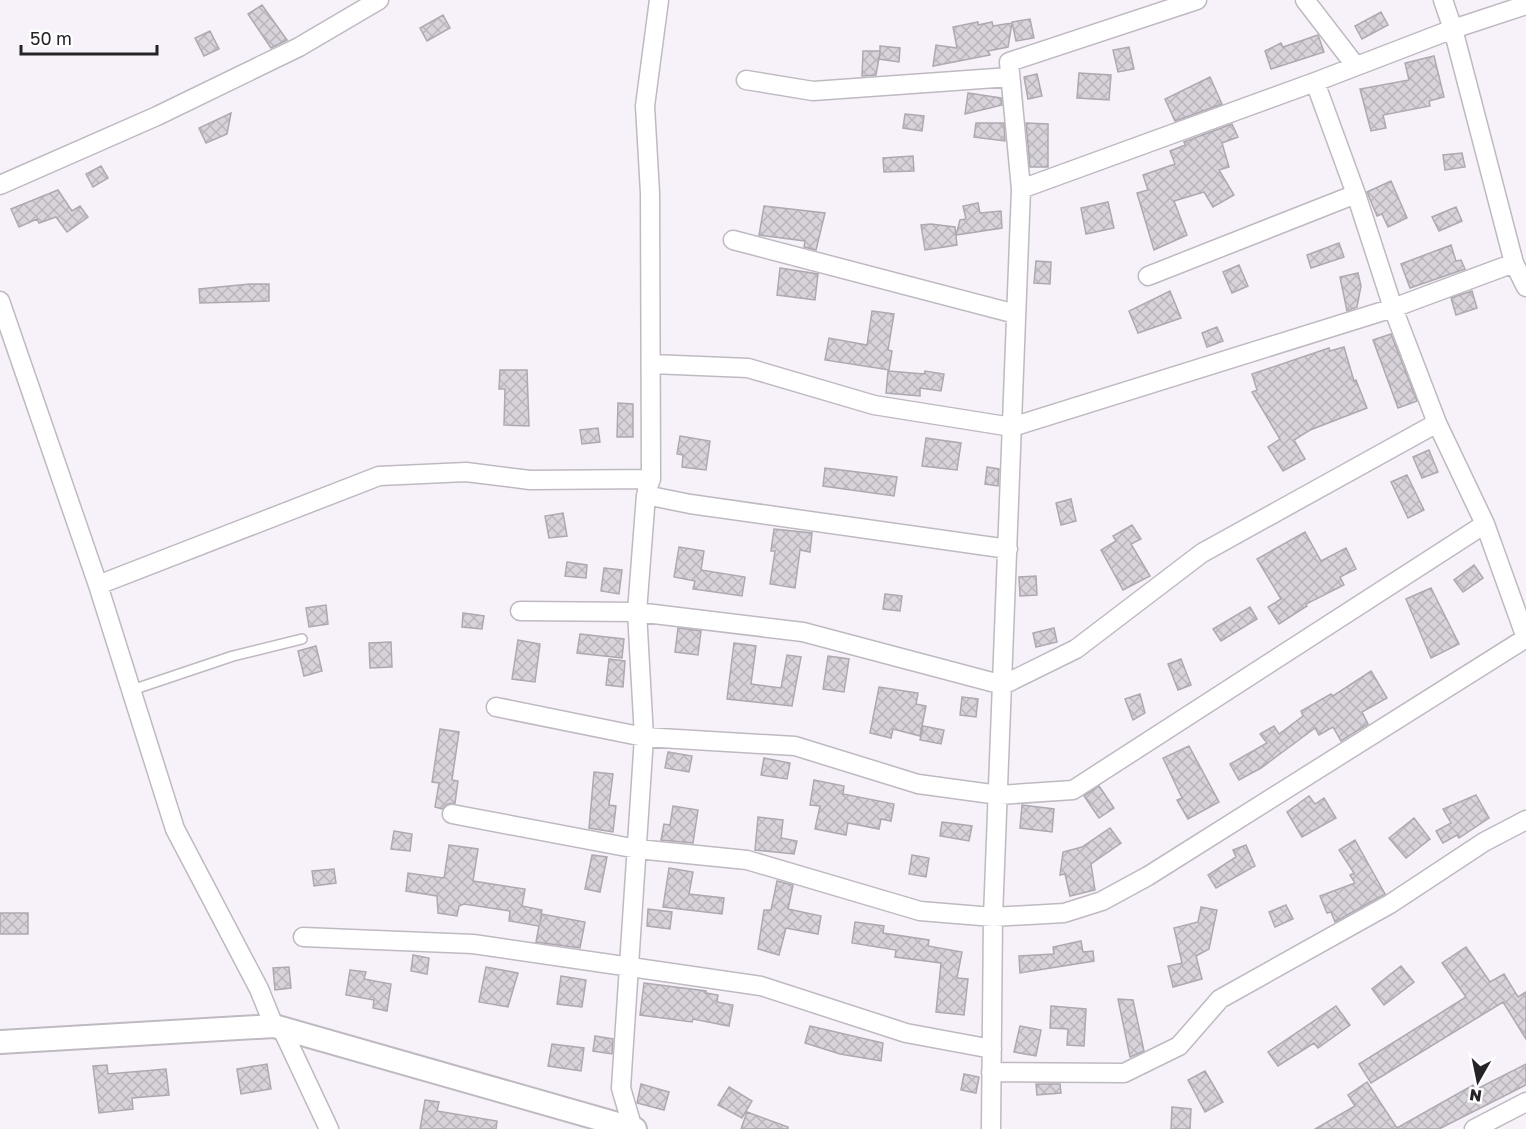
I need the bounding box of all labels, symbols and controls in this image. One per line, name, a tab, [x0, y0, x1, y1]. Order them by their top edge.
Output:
scale bar	[21, 18, 158, 56]
text: 50 m	[30, 27, 72, 49]
north arrow	[1448, 1051, 1508, 1111]
text: N	[1468, 1085, 1483, 1107]

